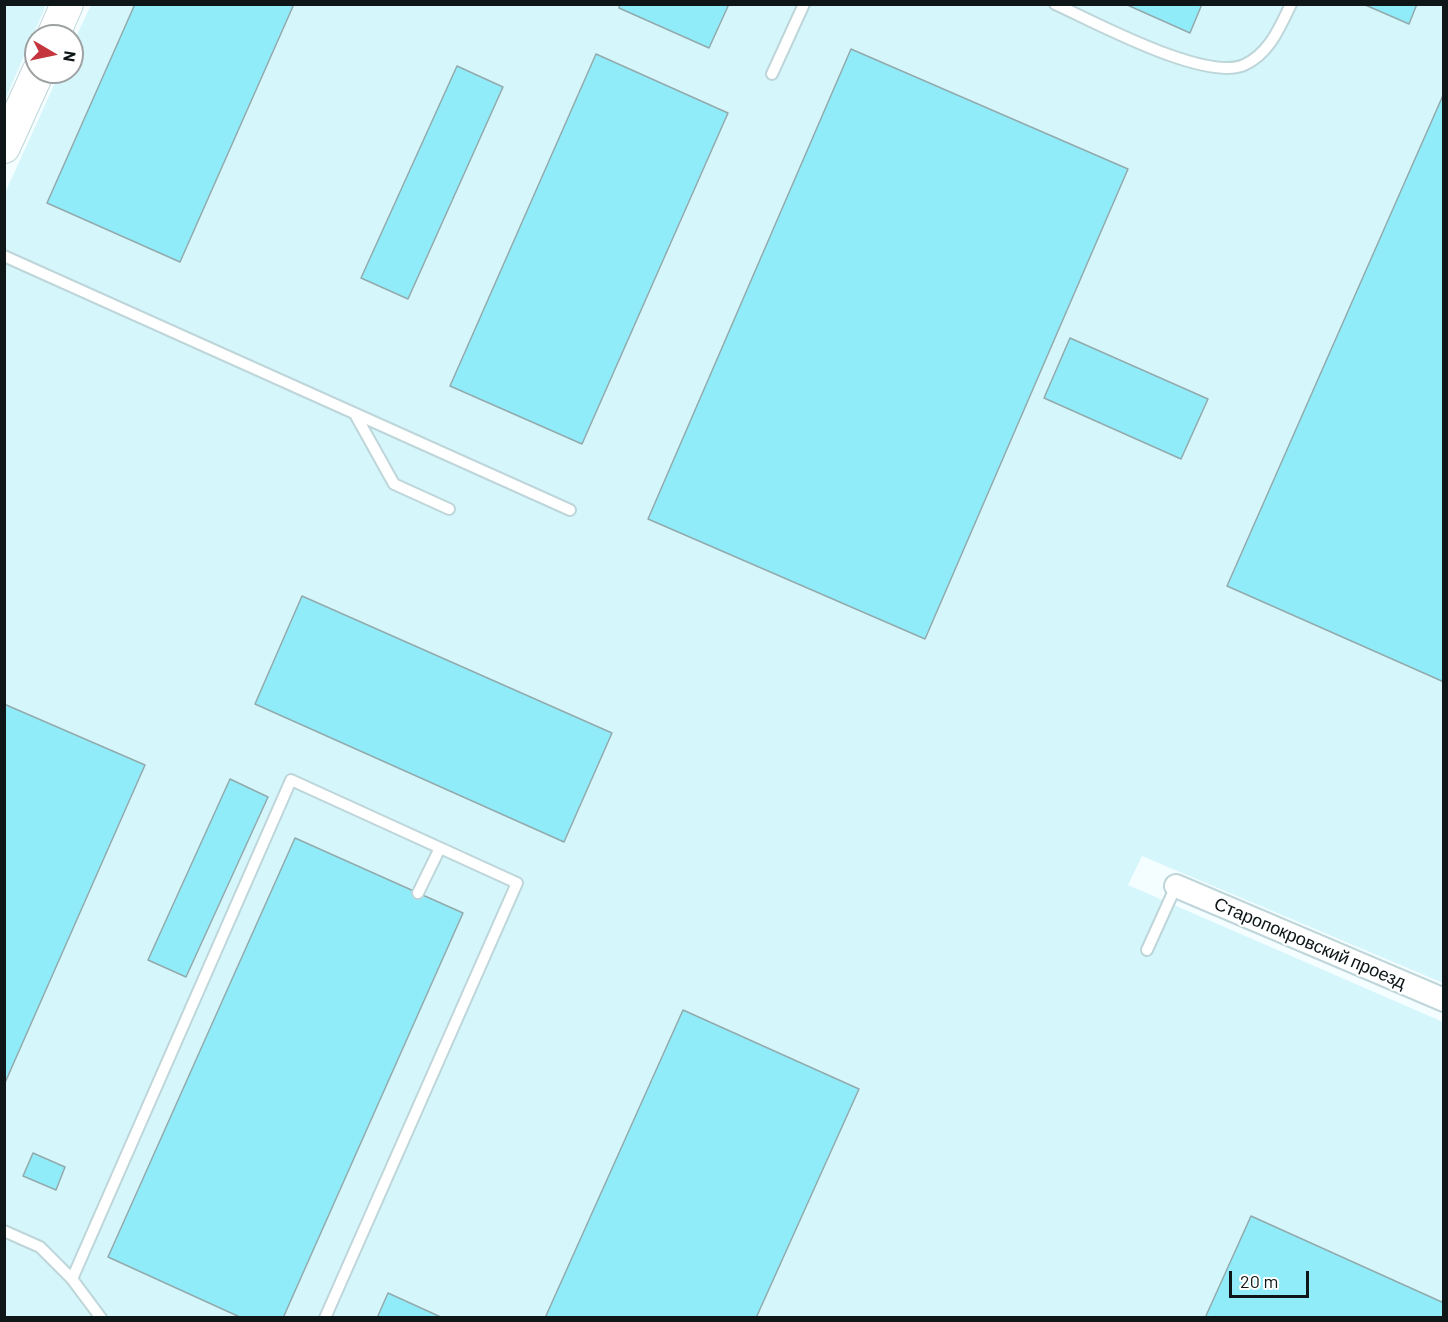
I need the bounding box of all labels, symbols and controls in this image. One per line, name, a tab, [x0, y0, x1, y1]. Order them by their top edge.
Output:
north arrow	[24, 24, 84, 84]
text: N	[60, 50, 81, 63]
street label: Старопокровский проезд	[1211, 893, 1409, 993]
scale bar	[1232, 1259, 1312, 1297]
text: 20 m	[1240, 1270, 1278, 1292]

